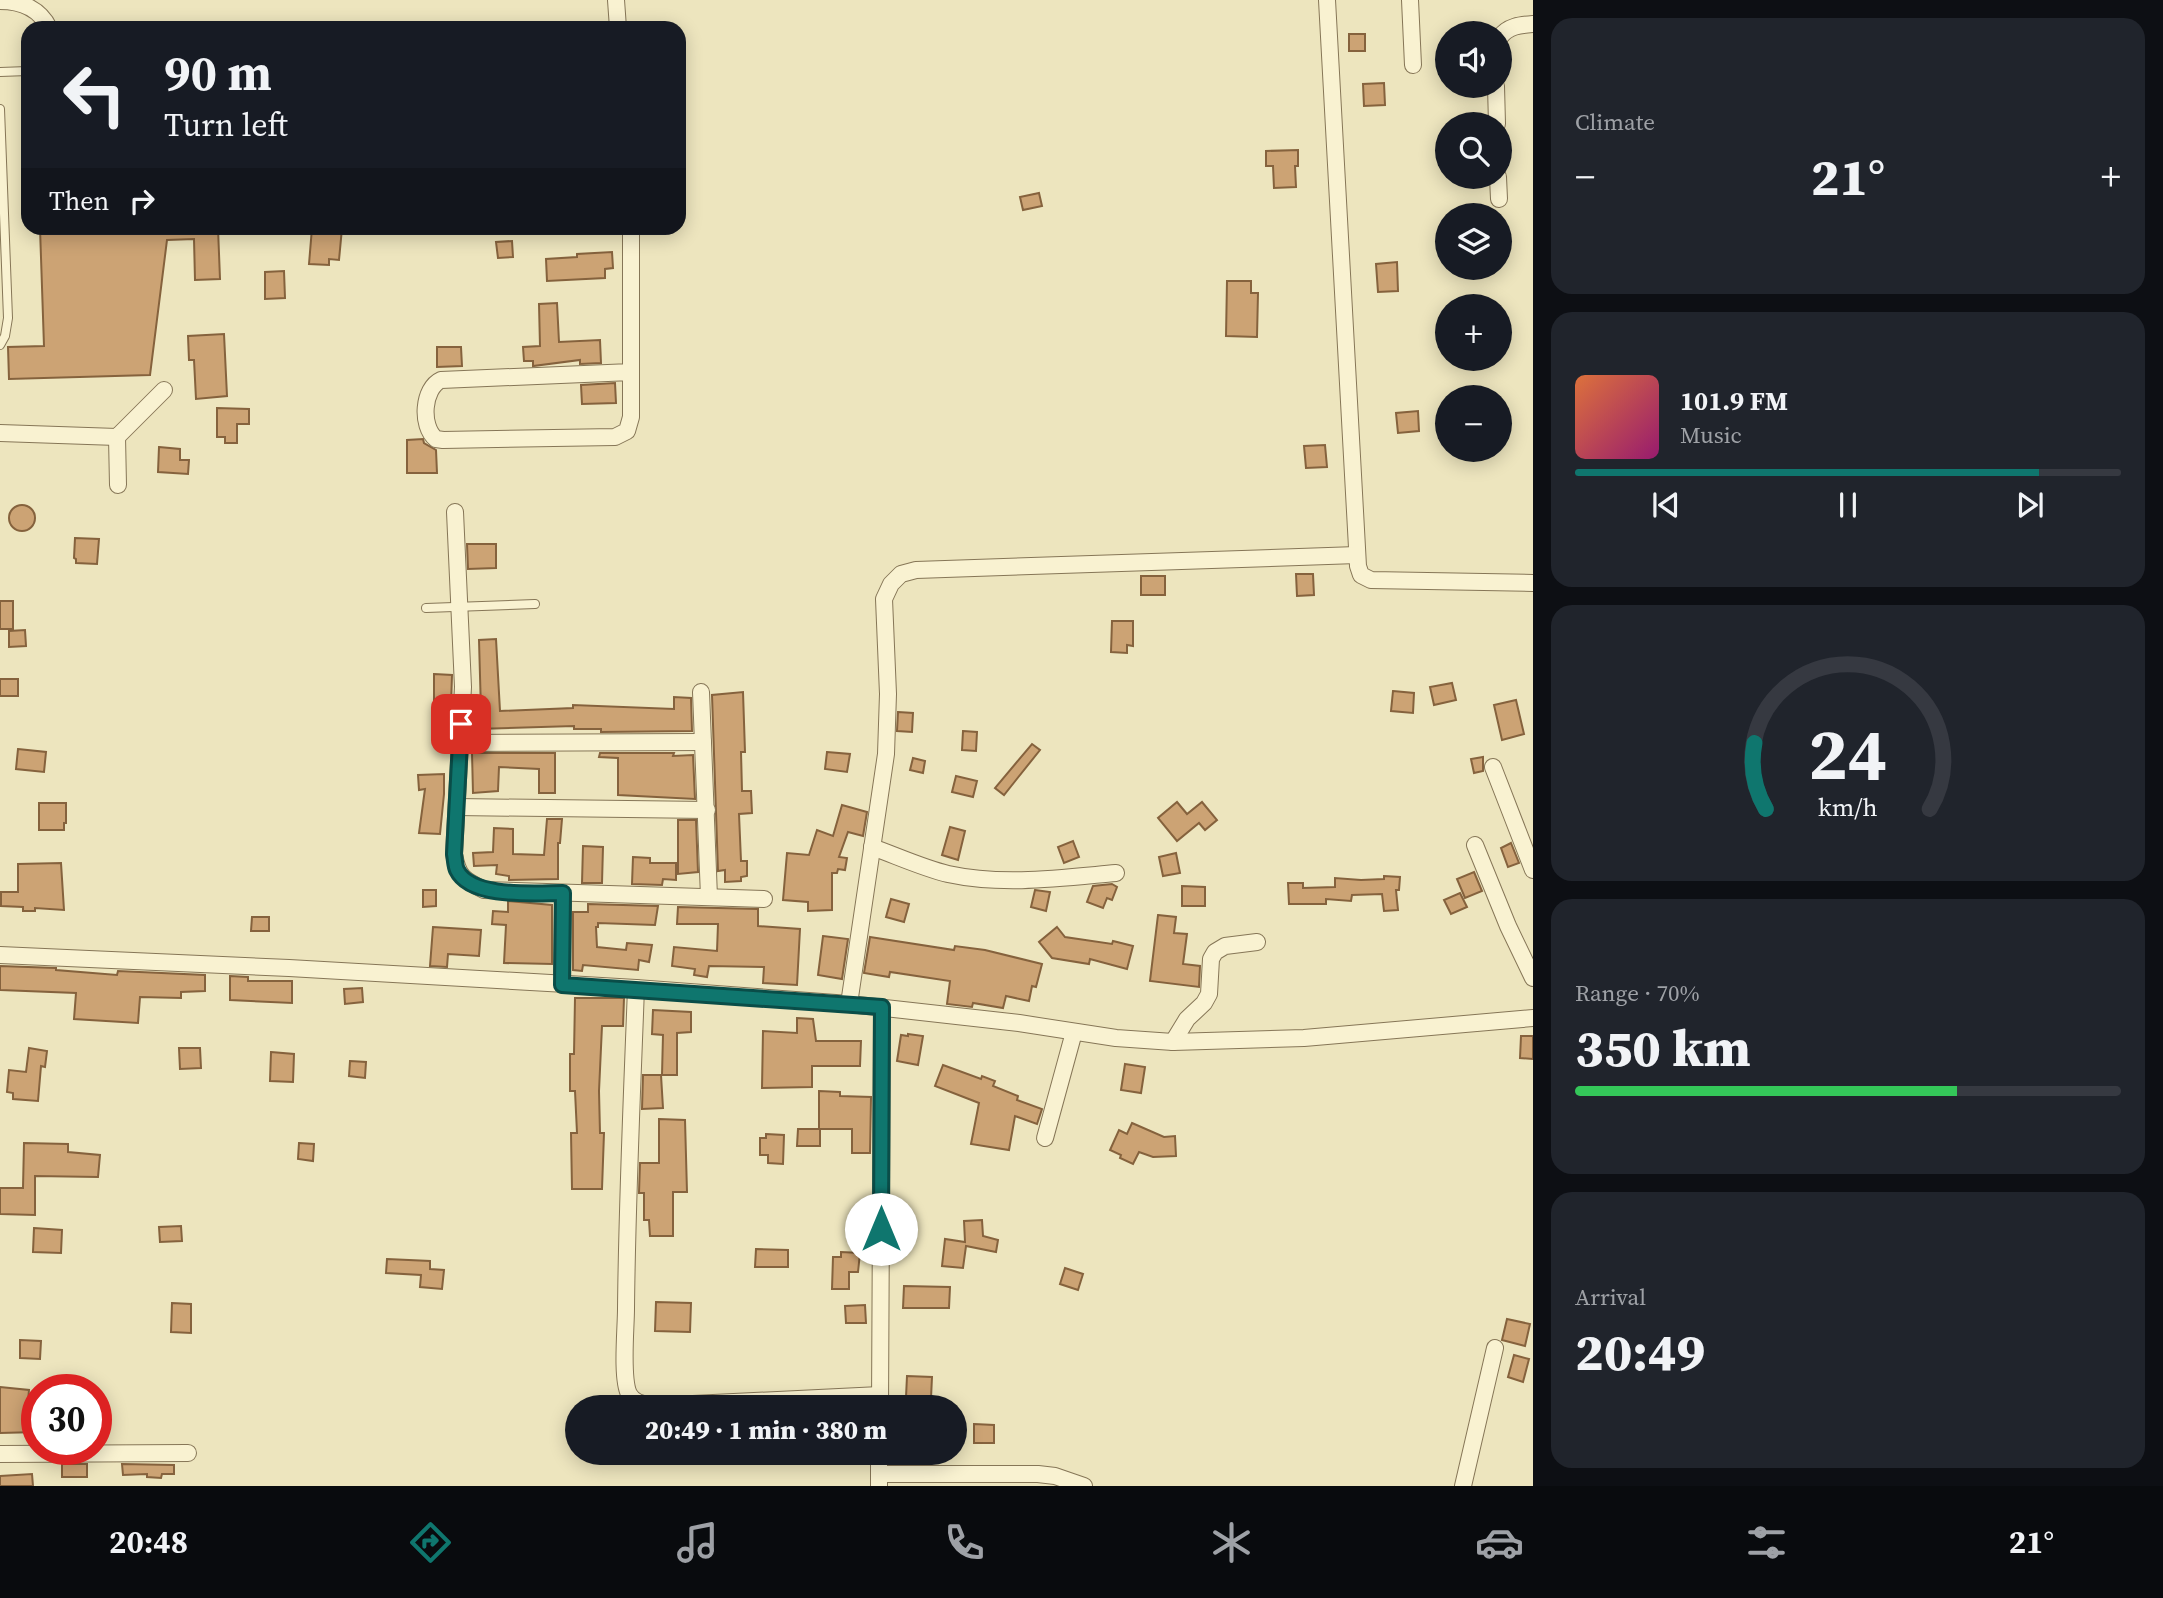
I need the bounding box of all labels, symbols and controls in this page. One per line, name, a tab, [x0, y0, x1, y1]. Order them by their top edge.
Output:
map controls	[1435, 21, 1512, 462]
button: sound	[1435, 21, 1512, 98]
text: 90 m	[164, 39, 272, 106]
icon: left	[49, 49, 140, 140]
text: Turn left	[164, 103, 288, 147]
text: Climate	[1575, 106, 1655, 138]
button: search	[1435, 112, 1512, 189]
text: 21°	[1811, 141, 1885, 212]
text: −	[1575, 151, 1595, 203]
text: +	[2101, 151, 2121, 203]
icon: right	[123, 182, 161, 220]
text: Then	[49, 183, 109, 219]
button: layers	[1435, 203, 1512, 280]
button: +	[1435, 294, 1512, 371]
text: 101.9 FM	[1680, 383, 1788, 419]
button: −	[1435, 385, 1512, 462]
text: Music	[1680, 419, 1742, 451]
icon: previous	[1647, 486, 1685, 524]
icon: pause	[1829, 486, 1867, 524]
icon: next	[2011, 486, 2049, 524]
pin	[431, 694, 491, 754]
text: 24	[1809, 704, 1887, 803]
icon: arrive	[442, 705, 480, 743]
text: km/h	[1818, 790, 1878, 824]
text: Range · 70%	[1575, 977, 1700, 1009]
text: 350 km	[1575, 1012, 1751, 1083]
position arrow	[844, 1192, 918, 1266]
text: Arrival	[1575, 1281, 1646, 1313]
text: 20:49	[1575, 1316, 1705, 1387]
speed limit sign: 30	[21, 1374, 112, 1465]
text: 20:49 · 1 min · 380 m	[645, 1412, 887, 1448]
icon: directions	[406, 1518, 455, 1567]
icon: music	[673, 1518, 722, 1567]
icon: phone	[940, 1518, 989, 1567]
icon: climate	[1207, 1518, 1256, 1567]
icon: car	[1475, 1518, 1524, 1567]
icon: filters	[1742, 1518, 1791, 1567]
text: 20:48	[109, 1520, 188, 1564]
text: 21°	[2009, 1520, 2054, 1564]

